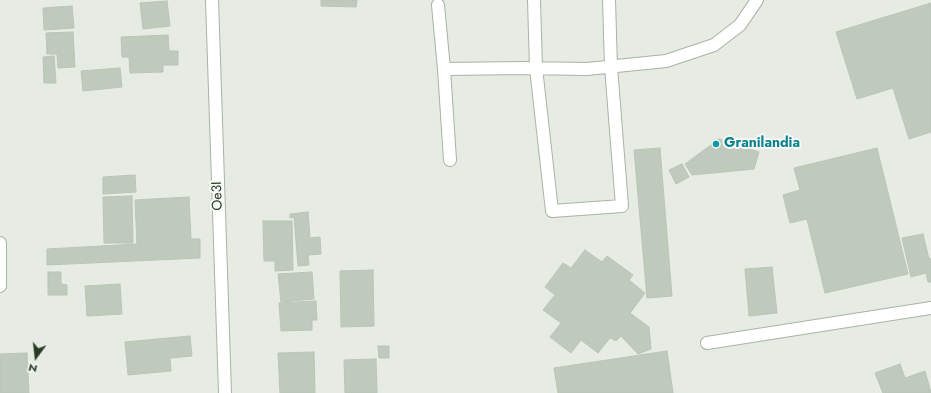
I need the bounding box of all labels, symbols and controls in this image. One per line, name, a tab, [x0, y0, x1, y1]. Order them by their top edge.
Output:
place label: Granilandia	[724, 136, 800, 152]
marker: Granilandia	[711, 139, 721, 149]
street label: Oe3I	[209, 181, 227, 211]
north arrow	[16, 337, 56, 377]
text: N	[27, 360, 39, 377]

